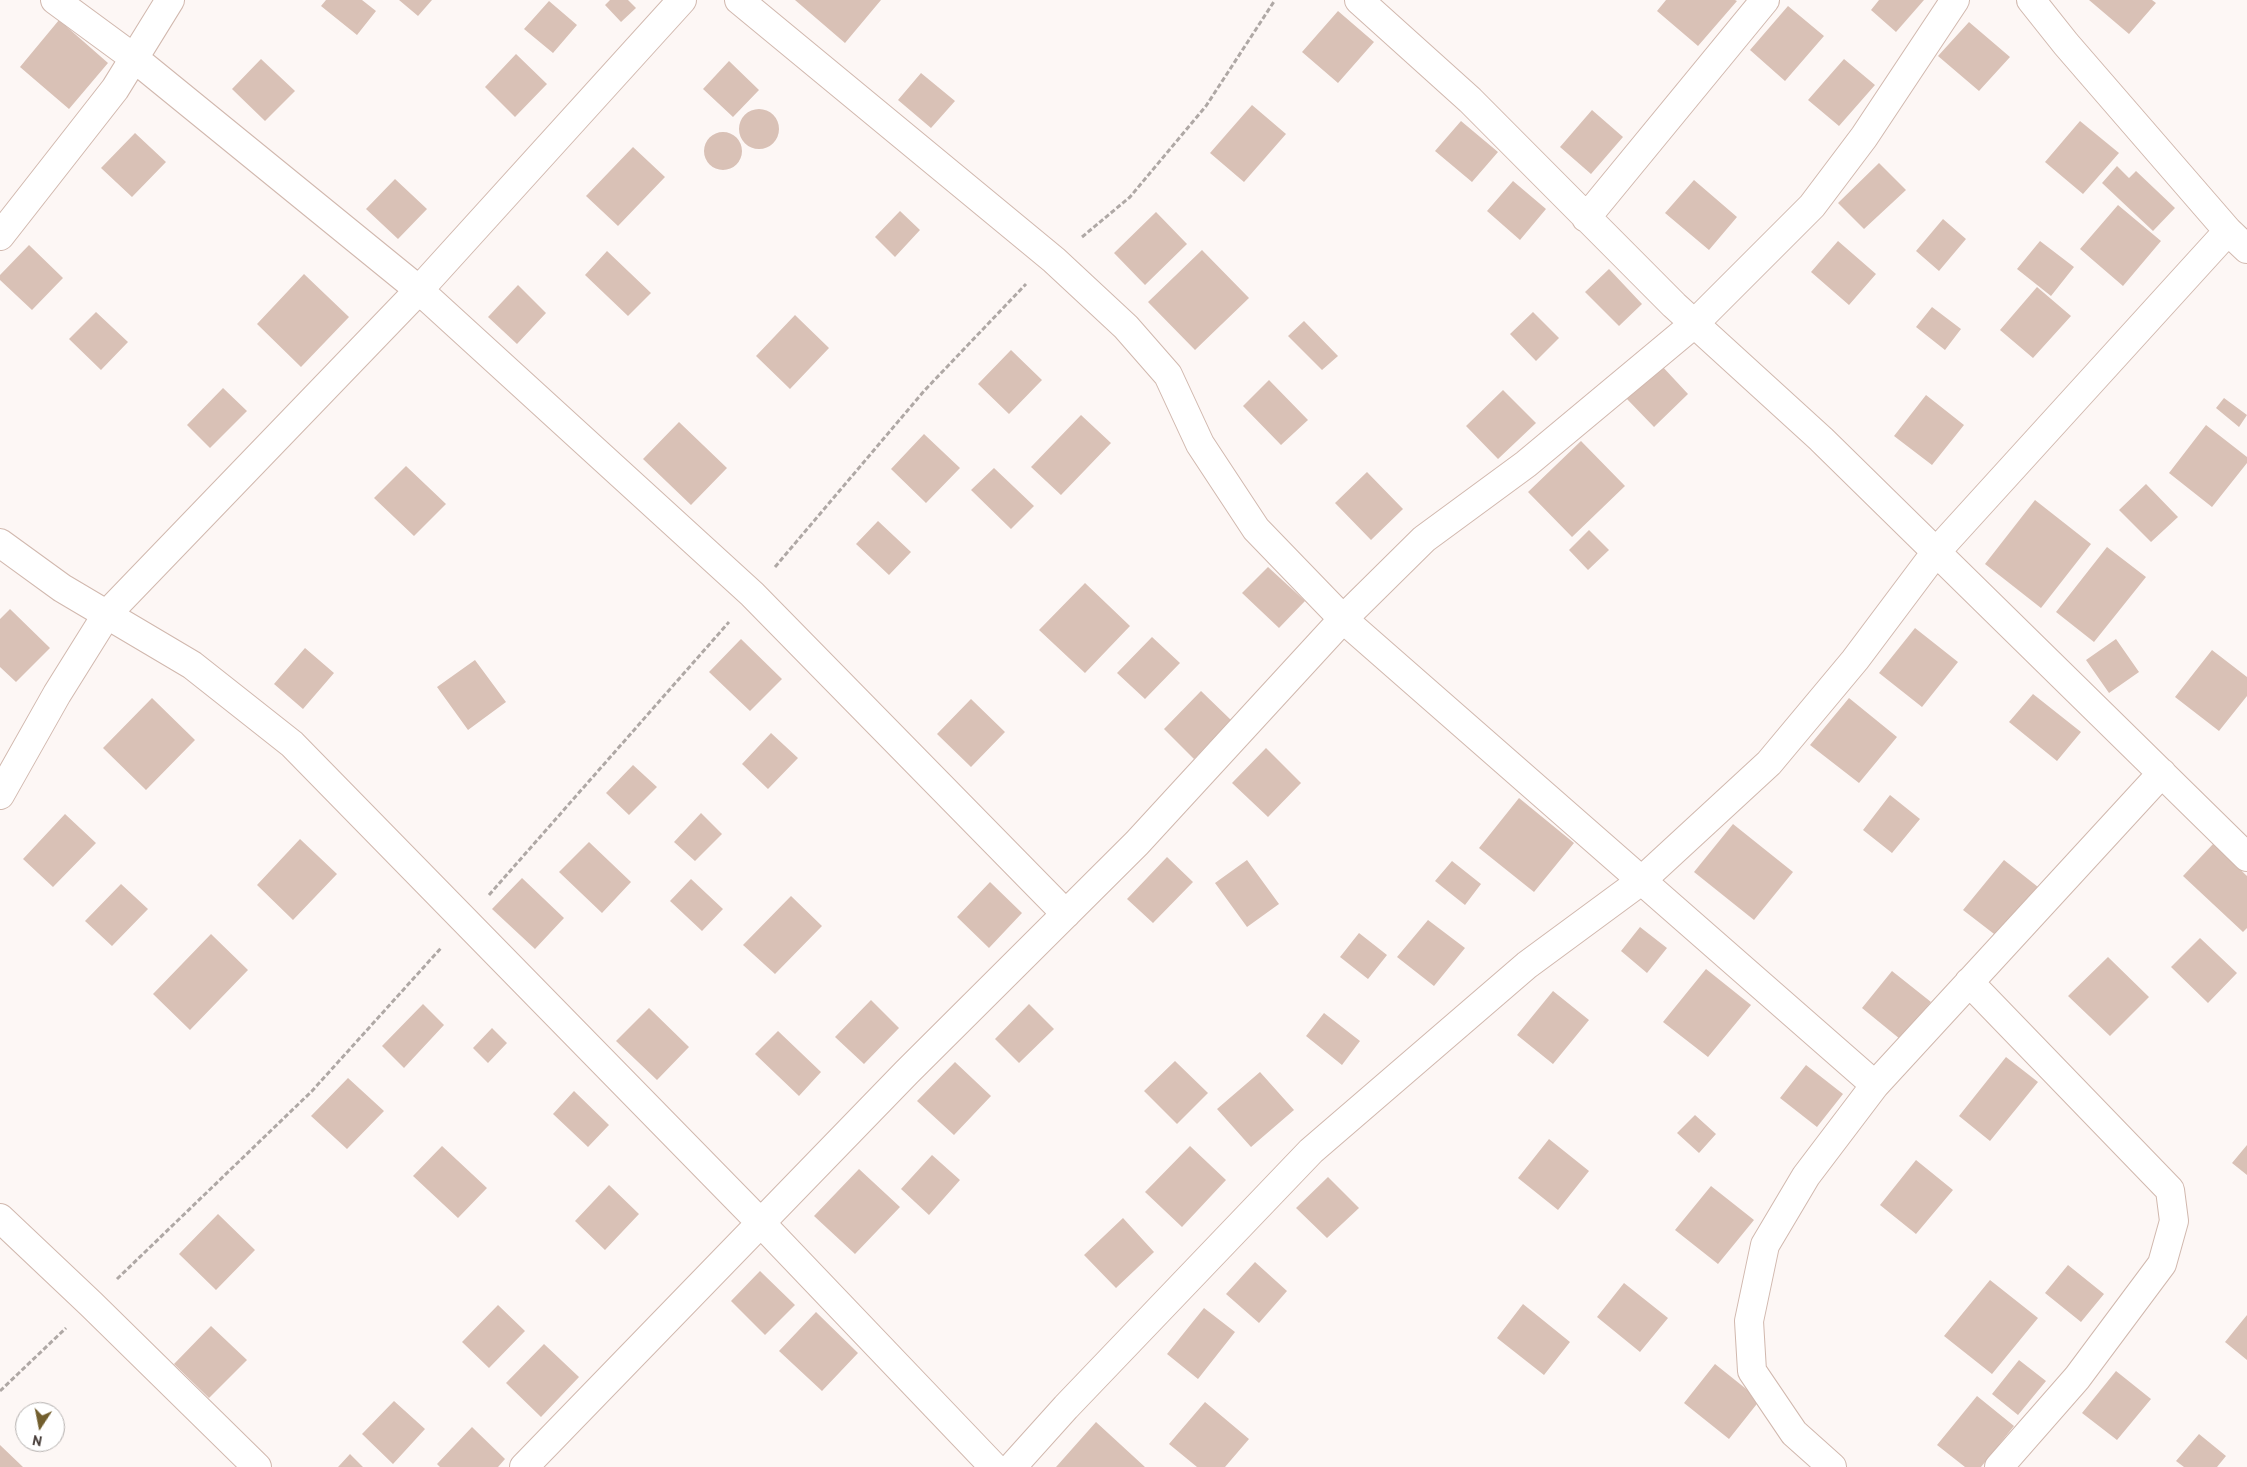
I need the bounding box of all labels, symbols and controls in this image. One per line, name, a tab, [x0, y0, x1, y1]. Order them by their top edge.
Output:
north arrow	[15, 1402, 65, 1452]
text: N	[31, 1431, 44, 1450]

